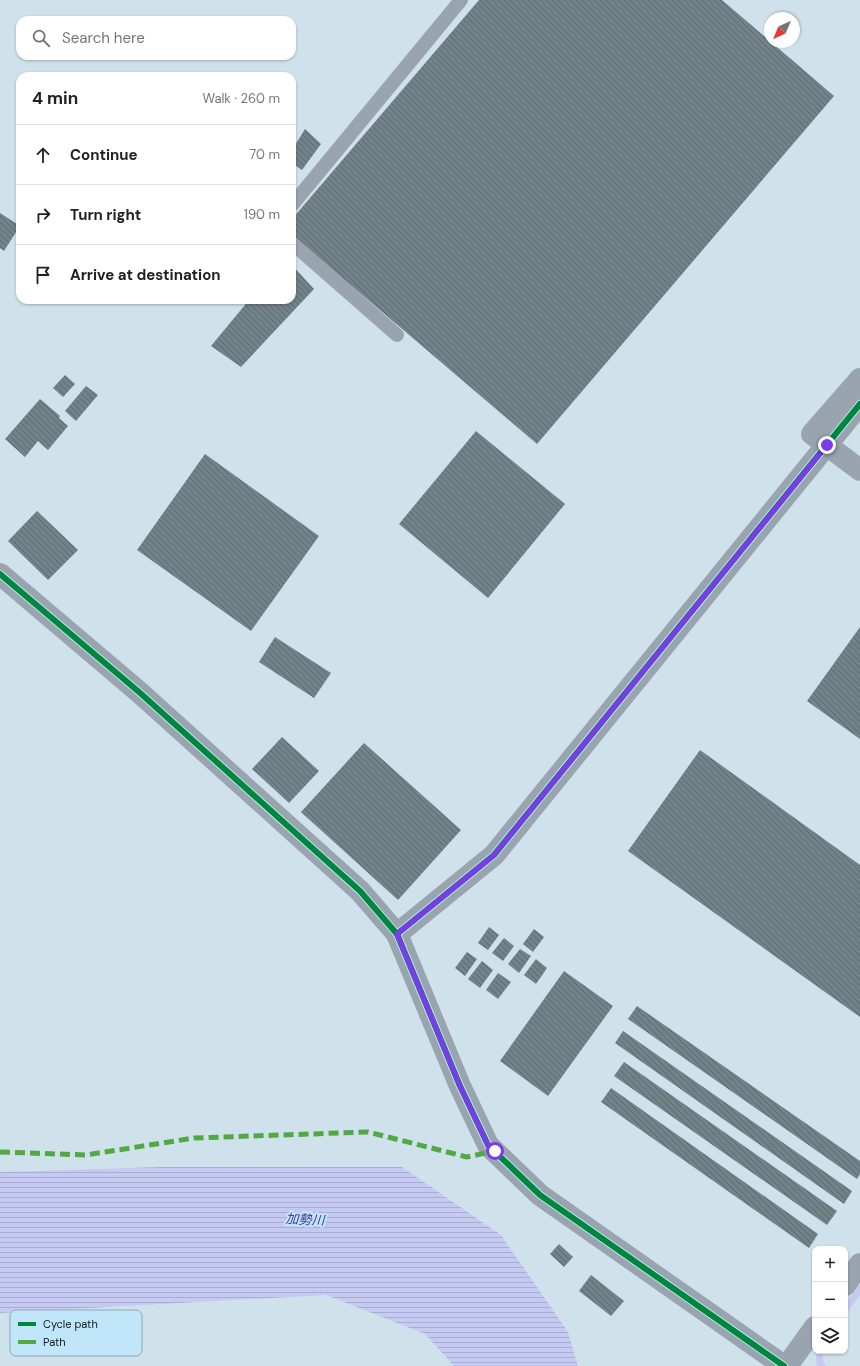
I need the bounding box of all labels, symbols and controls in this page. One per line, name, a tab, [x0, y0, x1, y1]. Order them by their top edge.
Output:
north arrow	[764, 12, 800, 48]
search box	[16, 16, 296, 60]
icon: search	[30, 27, 52, 49]
text: Search here	[62, 28, 145, 48]
text: 4 min	[32, 87, 78, 109]
text: Walk · 260 m	[202, 90, 280, 107]
icon: ahead	[32, 144, 54, 166]
text: Continue	[70, 145, 138, 165]
text: 70 m	[249, 146, 280, 163]
icon: right	[32, 204, 54, 226]
text: Turn right	[70, 205, 141, 225]
text: 190 m	[244, 206, 280, 223]
icon: arrive	[32, 264, 54, 286]
text: Arrive at destination	[70, 265, 221, 285]
route end	[818, 436, 836, 454]
route start	[486, 1142, 504, 1160]
water label: 加勢川	[285, 1210, 327, 1229]
map controls	[812, 1246, 848, 1354]
button: +	[812, 1246, 848, 1282]
button: −	[812, 1282, 848, 1318]
legend	[10, 1310, 142, 1356]
text: Cycle path	[43, 1317, 98, 1331]
button: layers	[812, 1318, 848, 1354]
text: Path	[43, 1335, 66, 1349]

